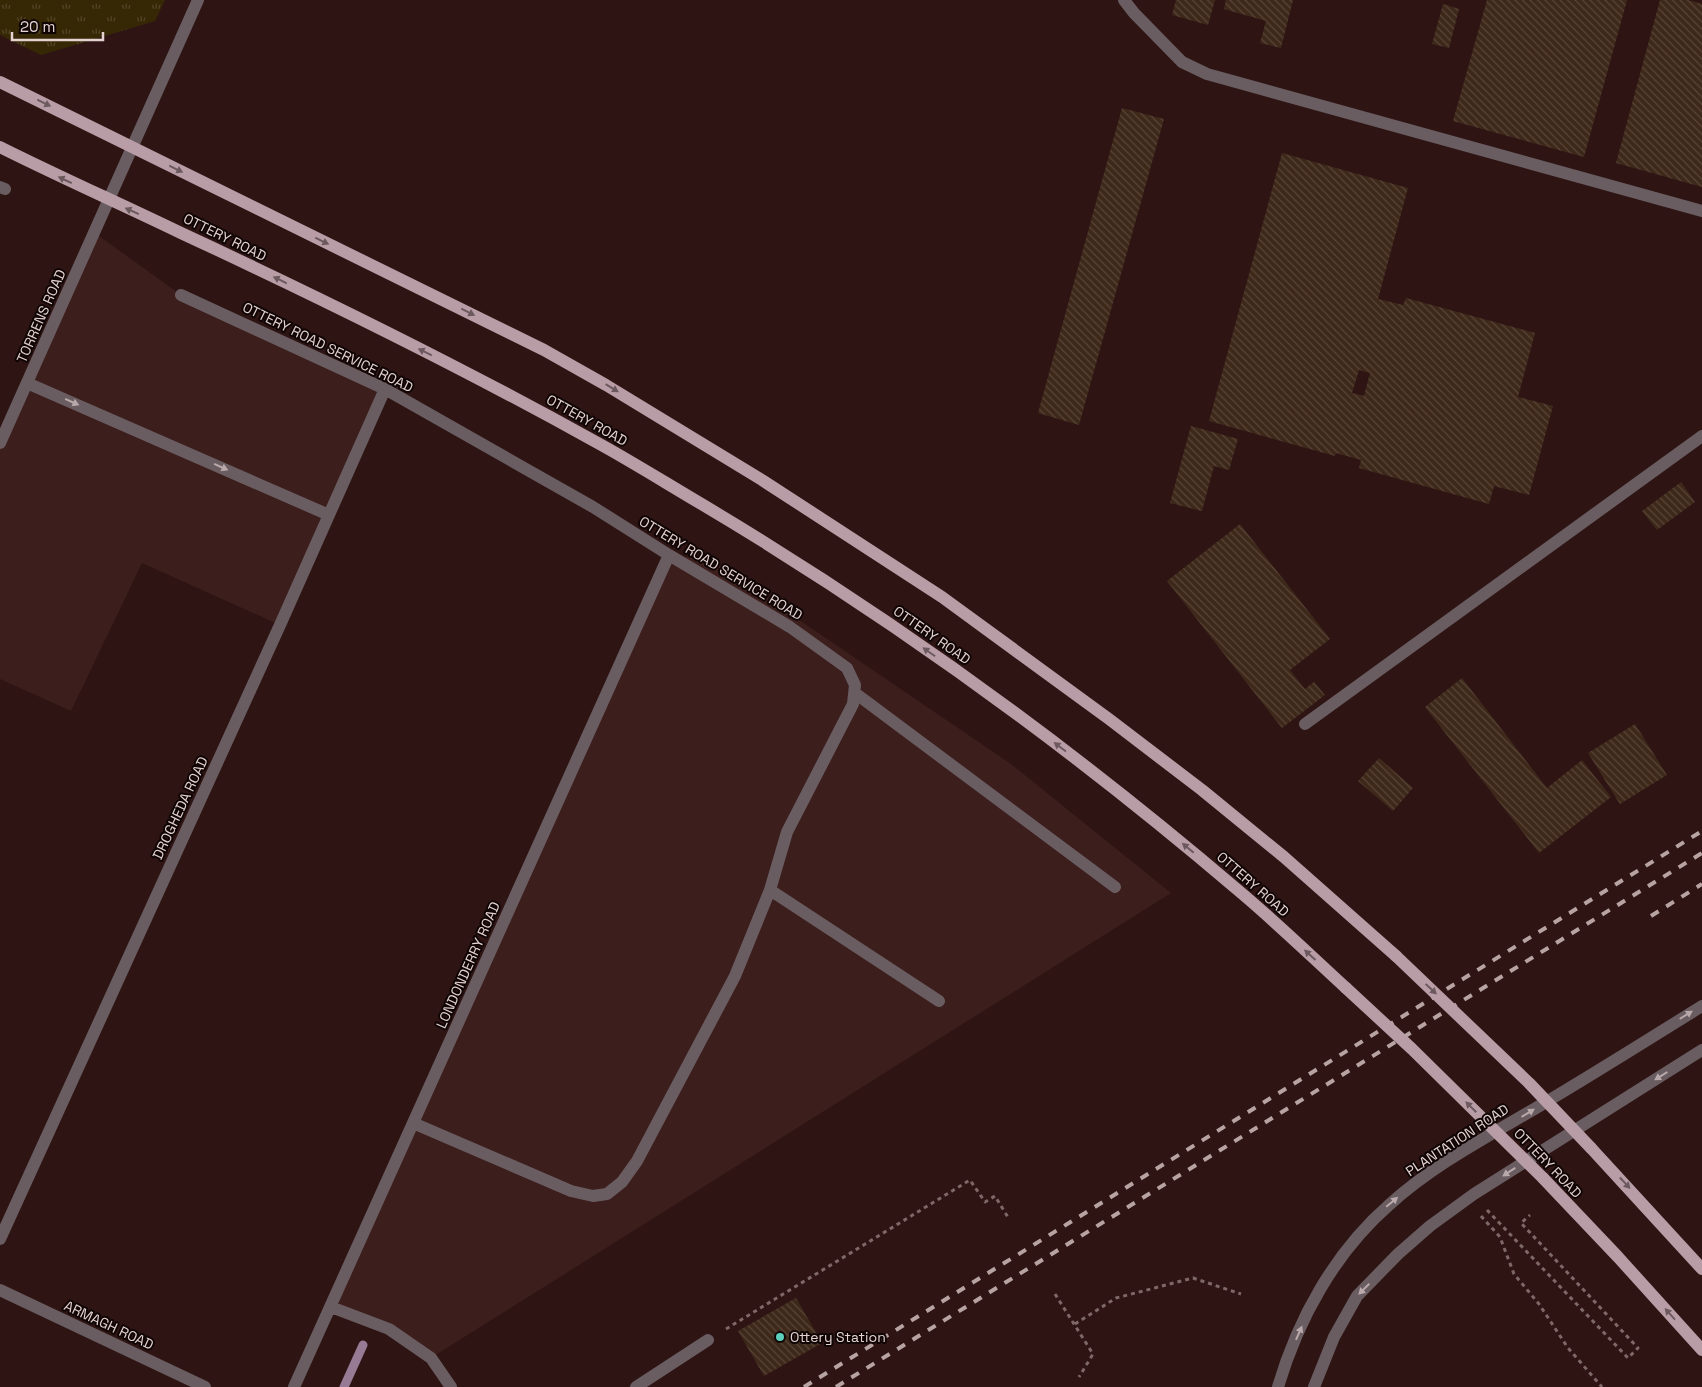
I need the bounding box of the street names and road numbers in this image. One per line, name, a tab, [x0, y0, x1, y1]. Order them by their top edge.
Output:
street label: OTTERY ROAD	[181, 209, 269, 265]
street label: TORRENS ROAD	[12, 266, 70, 366]
street label: OTTERY ROAD SERVICE ROAD	[240, 298, 416, 396]
street label: OTTERY ROAD	[543, 390, 631, 450]
street label: OTTERY ROAD SERVICE ROAD	[636, 512, 806, 624]
street label: OTTERY ROAD	[890, 602, 974, 668]
street label: DROGHEDA ROAD	[148, 754, 212, 862]
street label: OTTERY ROAD	[1213, 848, 1293, 920]
street label: LONDONDERRY ROAD	[432, 899, 504, 1031]
street label: PLANTATION ROAD	[1402, 1100, 1512, 1180]
street label: OTTERY ROAD	[1510, 1124, 1586, 1202]
street label: ARMAGH ROAD	[61, 1296, 157, 1354]

